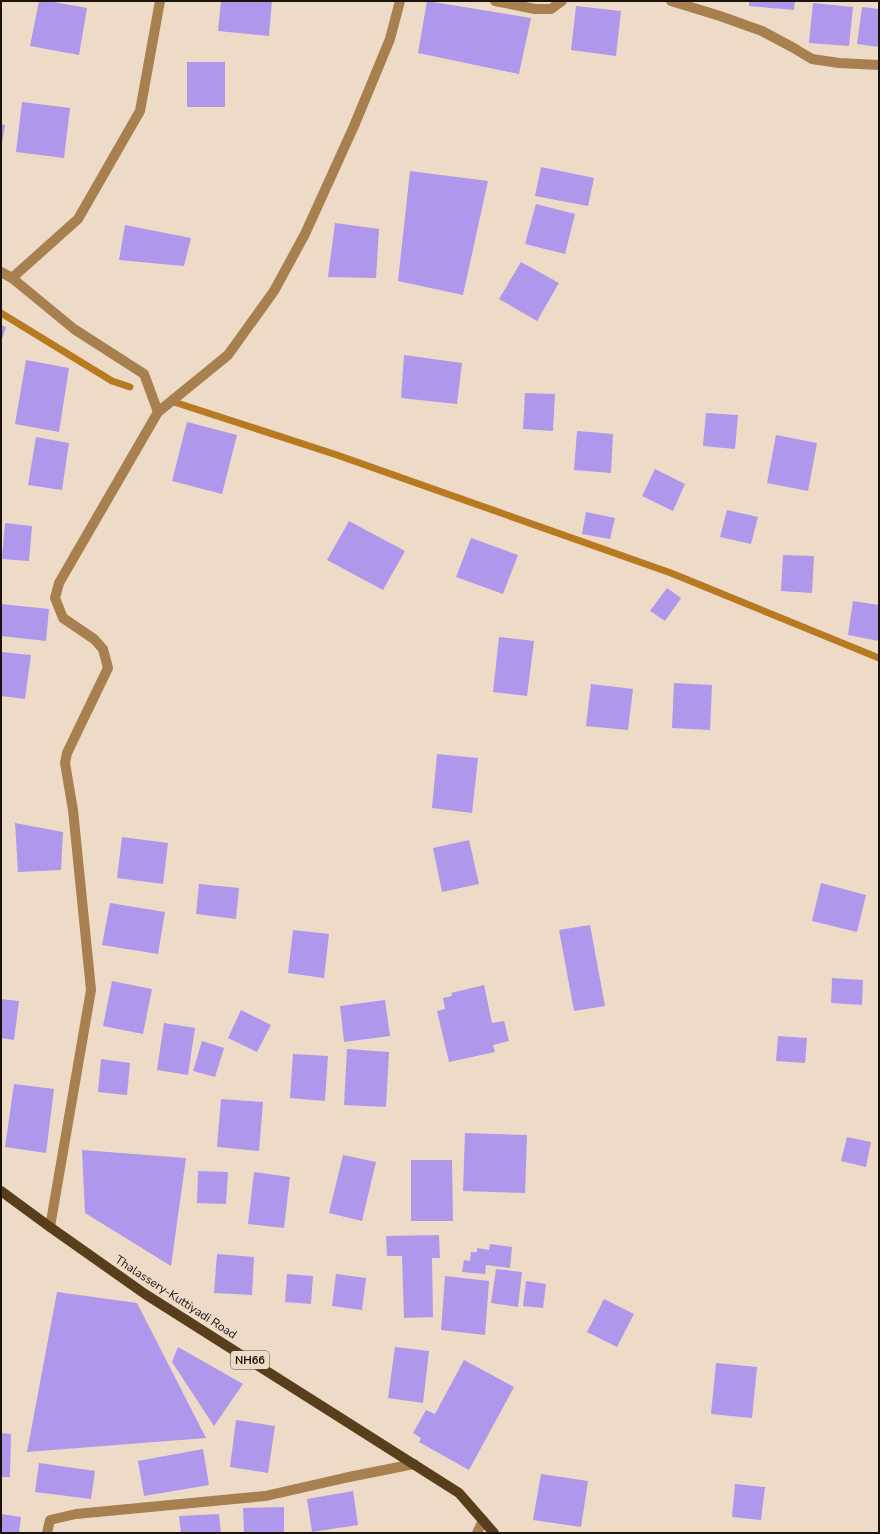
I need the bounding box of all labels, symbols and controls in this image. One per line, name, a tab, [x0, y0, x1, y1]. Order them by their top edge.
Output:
street label: Thalassery-Kuttiyadi Road	[112, 1252, 240, 1342]
road number: NH66	[231, 1351, 269, 1369]

